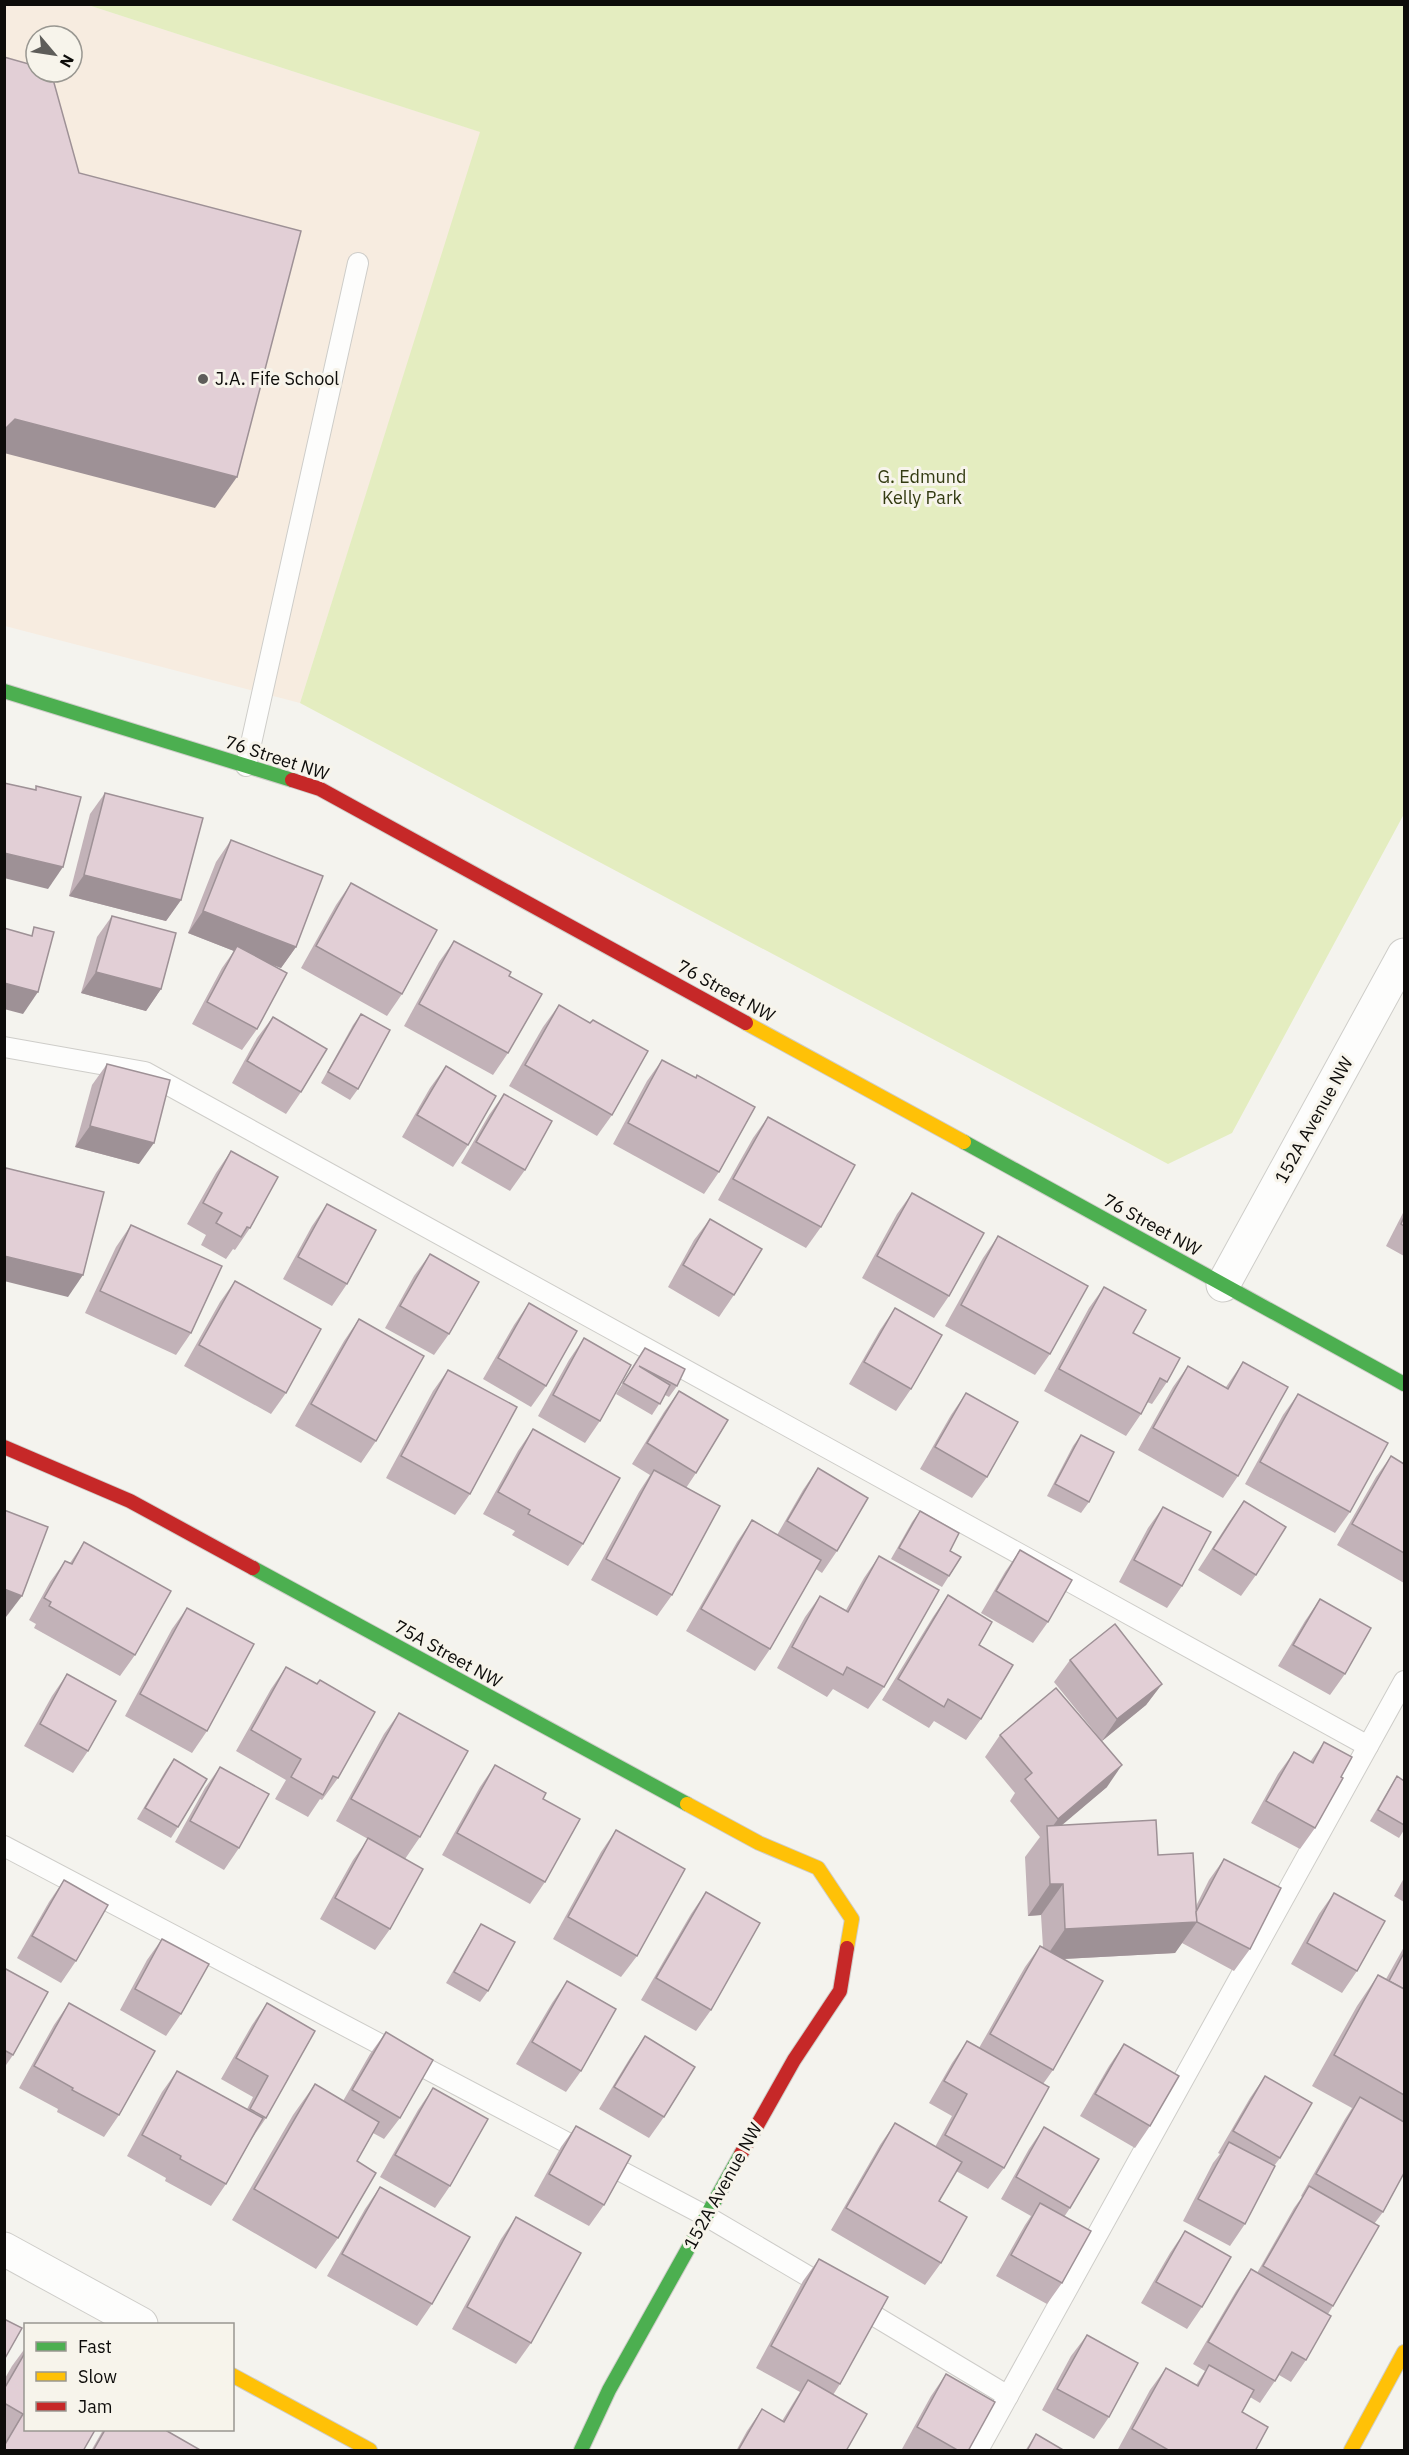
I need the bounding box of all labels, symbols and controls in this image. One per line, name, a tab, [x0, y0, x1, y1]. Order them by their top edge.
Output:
north arrow	[24, 24, 84, 84]
text: N	[56, 51, 79, 71]
place label: J.A. Fife School	[215, 367, 339, 390]
marker: J.A. Fife School	[196, 372, 210, 386]
park label: G. Edmund Kelly Park	[877, 465, 967, 509]
street label: 76 Street NW	[222, 730, 332, 785]
street label: 76 Street NW	[673, 954, 779, 1027]
street label: 152A Avenue NW	[1269, 1052, 1358, 1187]
street label: 76 Street NW	[1099, 1188, 1205, 1261]
street label: 75A Street NW	[390, 1614, 506, 1693]
street label: 152A Avenue NW	[678, 2118, 767, 2253]
legend	[24, 2323, 234, 2431]
text: Fast	[78, 2335, 112, 2358]
text: Slow	[78, 2365, 117, 2388]
text: Jam	[78, 2395, 113, 2418]

